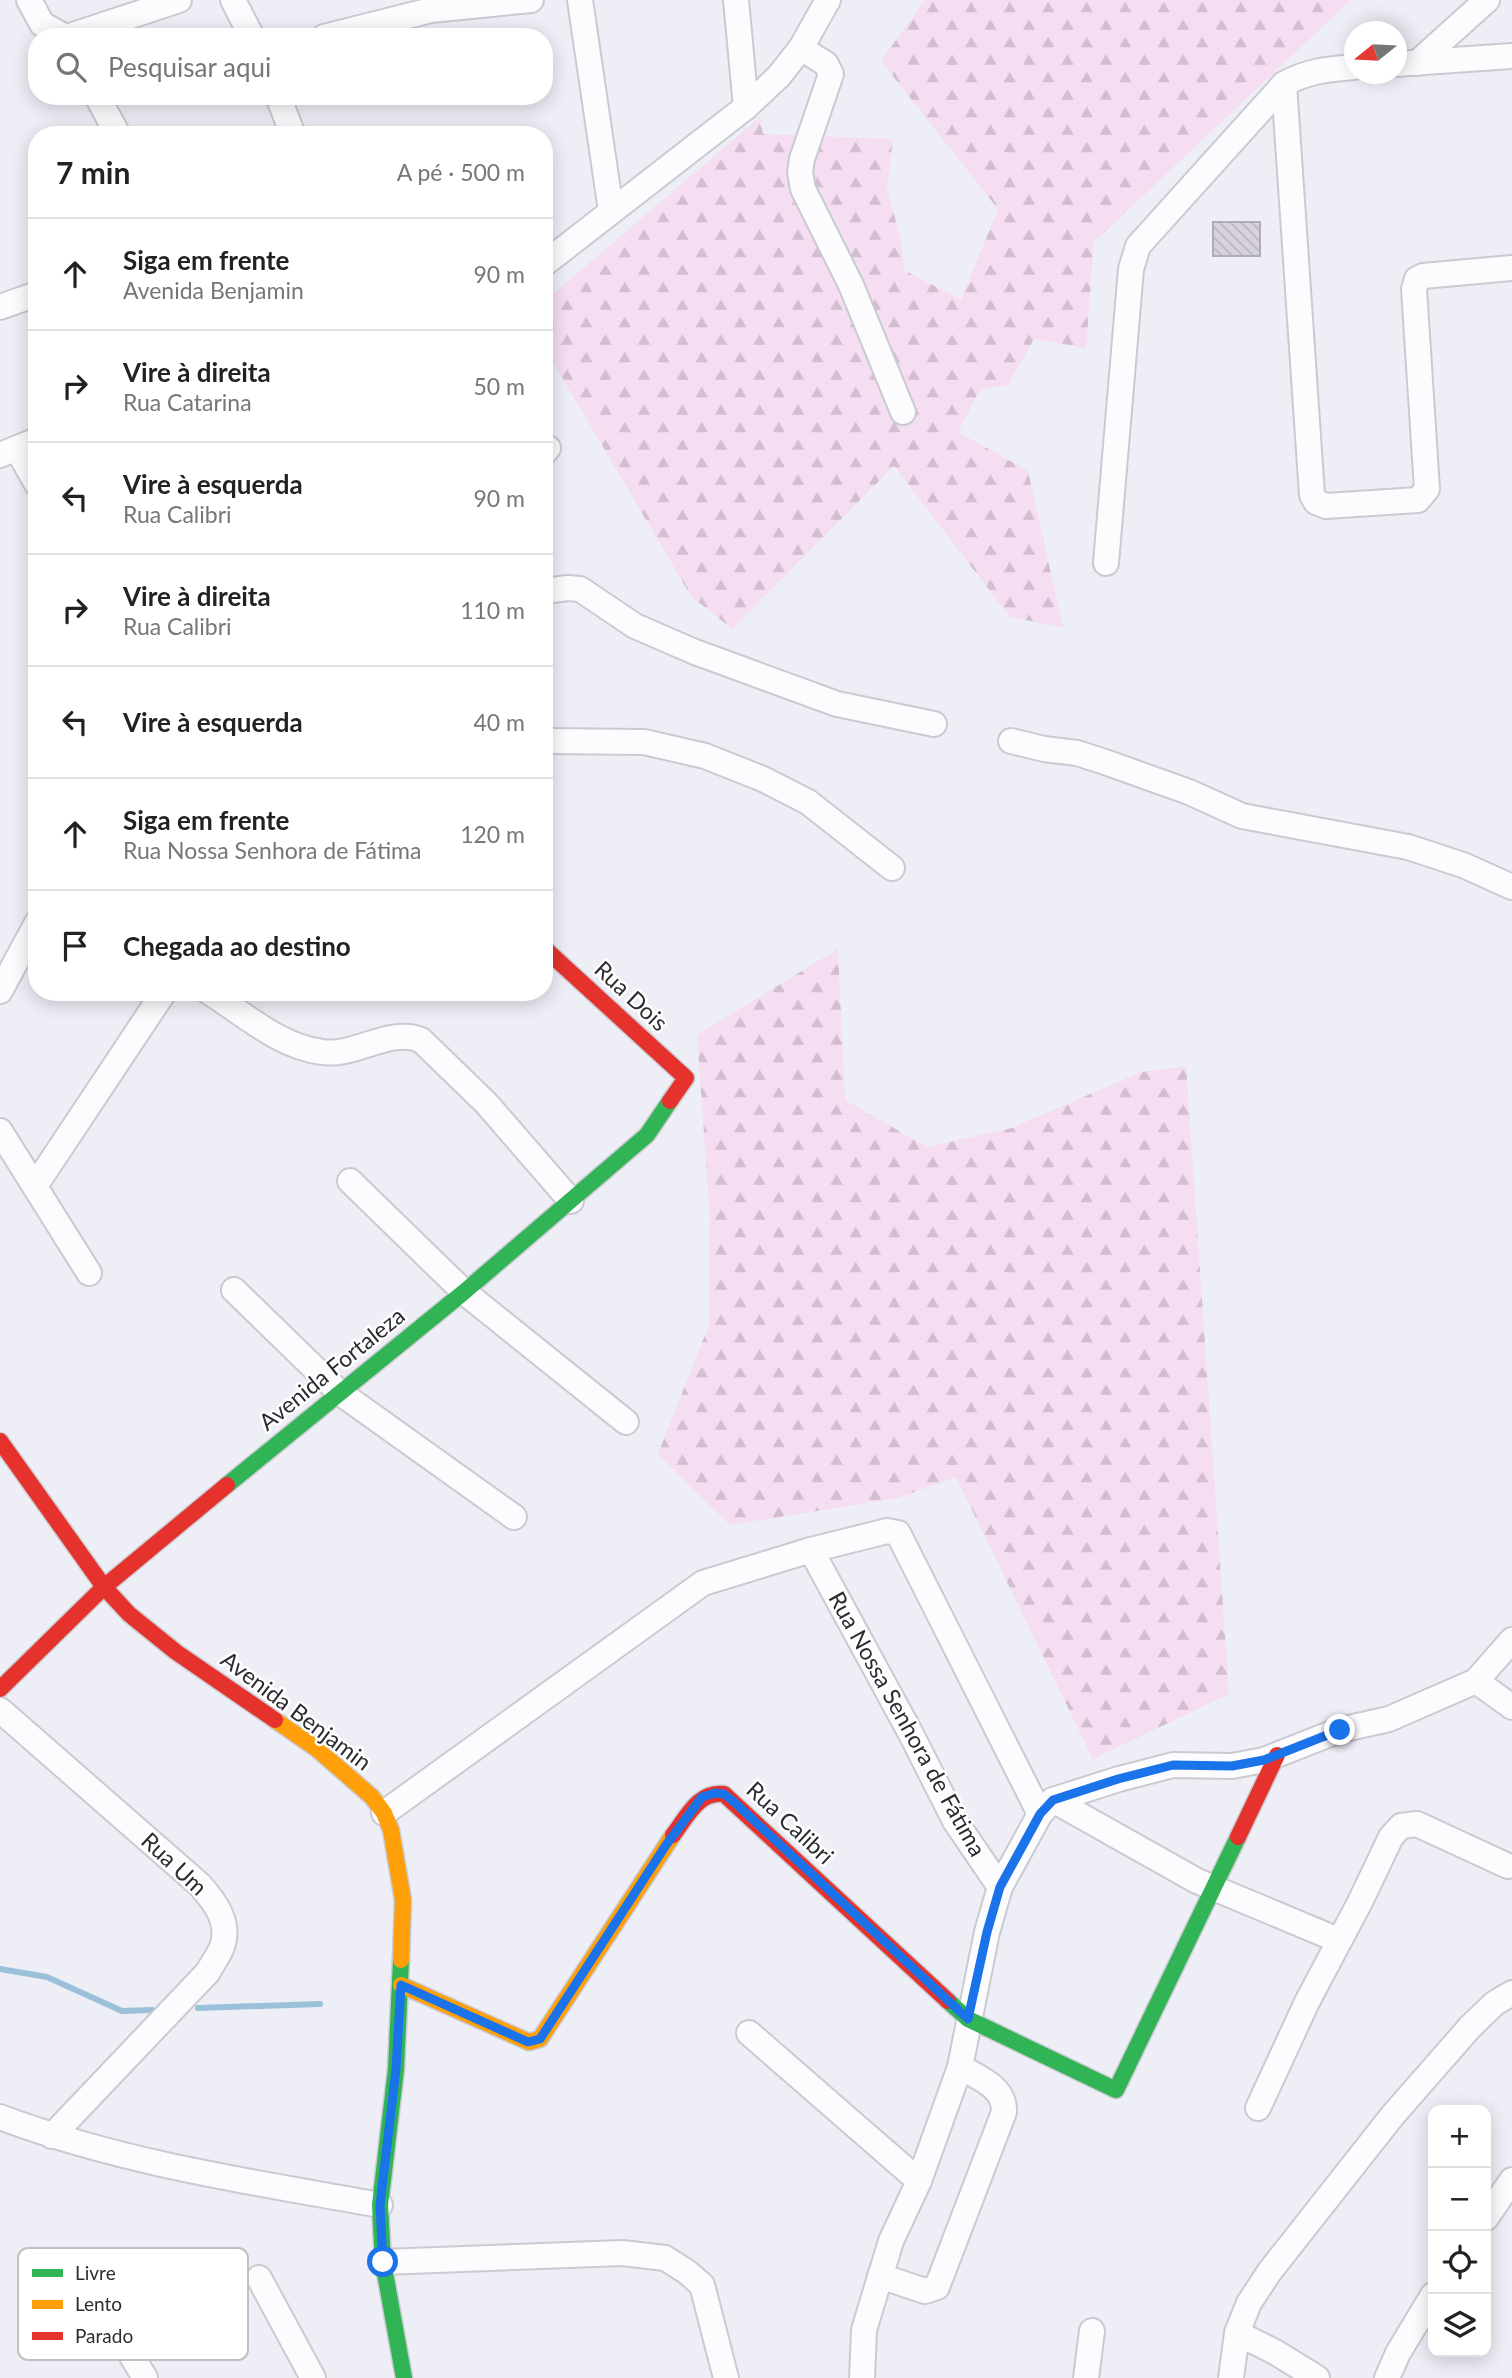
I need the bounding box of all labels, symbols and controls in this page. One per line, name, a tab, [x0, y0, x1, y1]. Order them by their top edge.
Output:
north arrow	[1344, 21, 1407, 84]
search box	[28, 28, 553, 105]
icon: search	[52, 48, 90, 86]
text: Pesquisar aqui	[108, 51, 271, 83]
text: 7 min	[56, 154, 130, 190]
text: A pé · 500 m	[397, 158, 525, 186]
text: Siga em frente	[123, 244, 290, 276]
icon: ahead	[56, 255, 94, 293]
text: 90 m	[474, 260, 525, 288]
text: Avenida Benjamin	[123, 276, 304, 304]
text: Vire à direita	[123, 356, 271, 388]
icon: right	[56, 367, 94, 405]
text: 50 m	[474, 372, 525, 400]
text: Rua Catarina	[123, 388, 252, 416]
text: Vire à esquerda	[123, 468, 303, 500]
icon: left	[56, 479, 94, 517]
text: 90 m	[474, 484, 525, 512]
text: Rua Calibri	[123, 500, 232, 528]
text: Vire à direita	[123, 580, 271, 612]
icon: right	[56, 591, 94, 629]
text: 110 m	[460, 596, 525, 624]
text: Rua Calibri	[123, 612, 232, 640]
icon: left	[56, 703, 94, 741]
text: Vire à esquerda	[123, 706, 303, 738]
text: 40 m	[474, 708, 525, 736]
text: Siga em frente	[123, 804, 290, 836]
icon: ahead	[56, 815, 94, 853]
text: 120 m	[460, 820, 525, 848]
text: Rua Nossa Senhora de Fátima	[123, 836, 421, 864]
icon: arrive	[56, 927, 94, 965]
text: Chegada ao destino	[123, 930, 351, 962]
street label: Rua Dois	[589, 954, 674, 1036]
street label: Avenida Fortaleza	[253, 1301, 410, 1436]
street label: Rua Nossa Senhora de Fátima	[823, 1586, 992, 1861]
street label: Avenida Benjamin	[216, 1645, 377, 1776]
route end	[1324, 1714, 1355, 1745]
street label: Rua Calibri	[741, 1775, 840, 1870]
street label: Rua Um	[136, 1826, 213, 1901]
map controls	[1428, 2105, 1491, 2357]
button: +	[1428, 2105, 1491, 2168]
button: −	[1428, 2168, 1491, 2231]
button: locate	[1428, 2231, 1491, 2294]
route start	[367, 2246, 398, 2277]
legend	[18, 2248, 248, 2360]
text: Livre	[75, 2261, 116, 2284]
text: Lento	[75, 2292, 122, 2315]
button: layers	[1428, 2294, 1491, 2357]
text: Parado	[75, 2324, 133, 2347]

